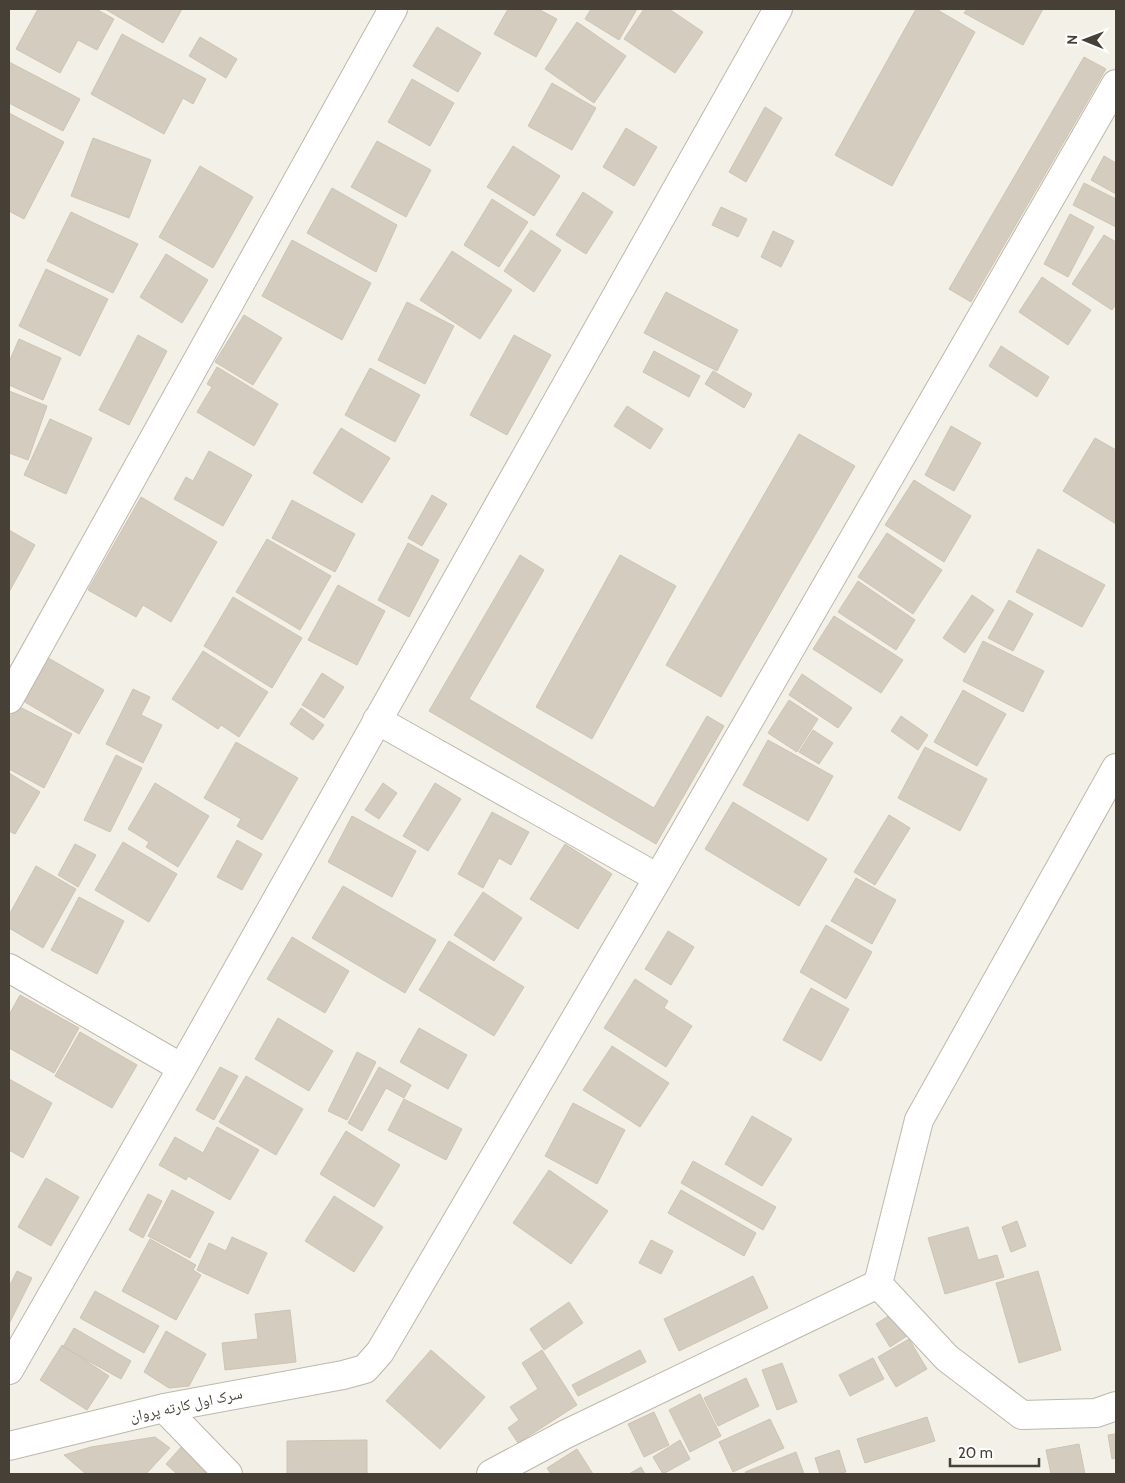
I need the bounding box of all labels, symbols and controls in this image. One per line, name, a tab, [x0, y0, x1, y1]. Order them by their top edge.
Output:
north arrow	[1060, 15, 1110, 65]
text: N	[1063, 35, 1081, 45]
street label: سرک اول کارته پروان	[128, 1384, 244, 1427]
scale bar	[950, 1436, 1039, 1468]
text: 20 m	[958, 1444, 993, 1462]

